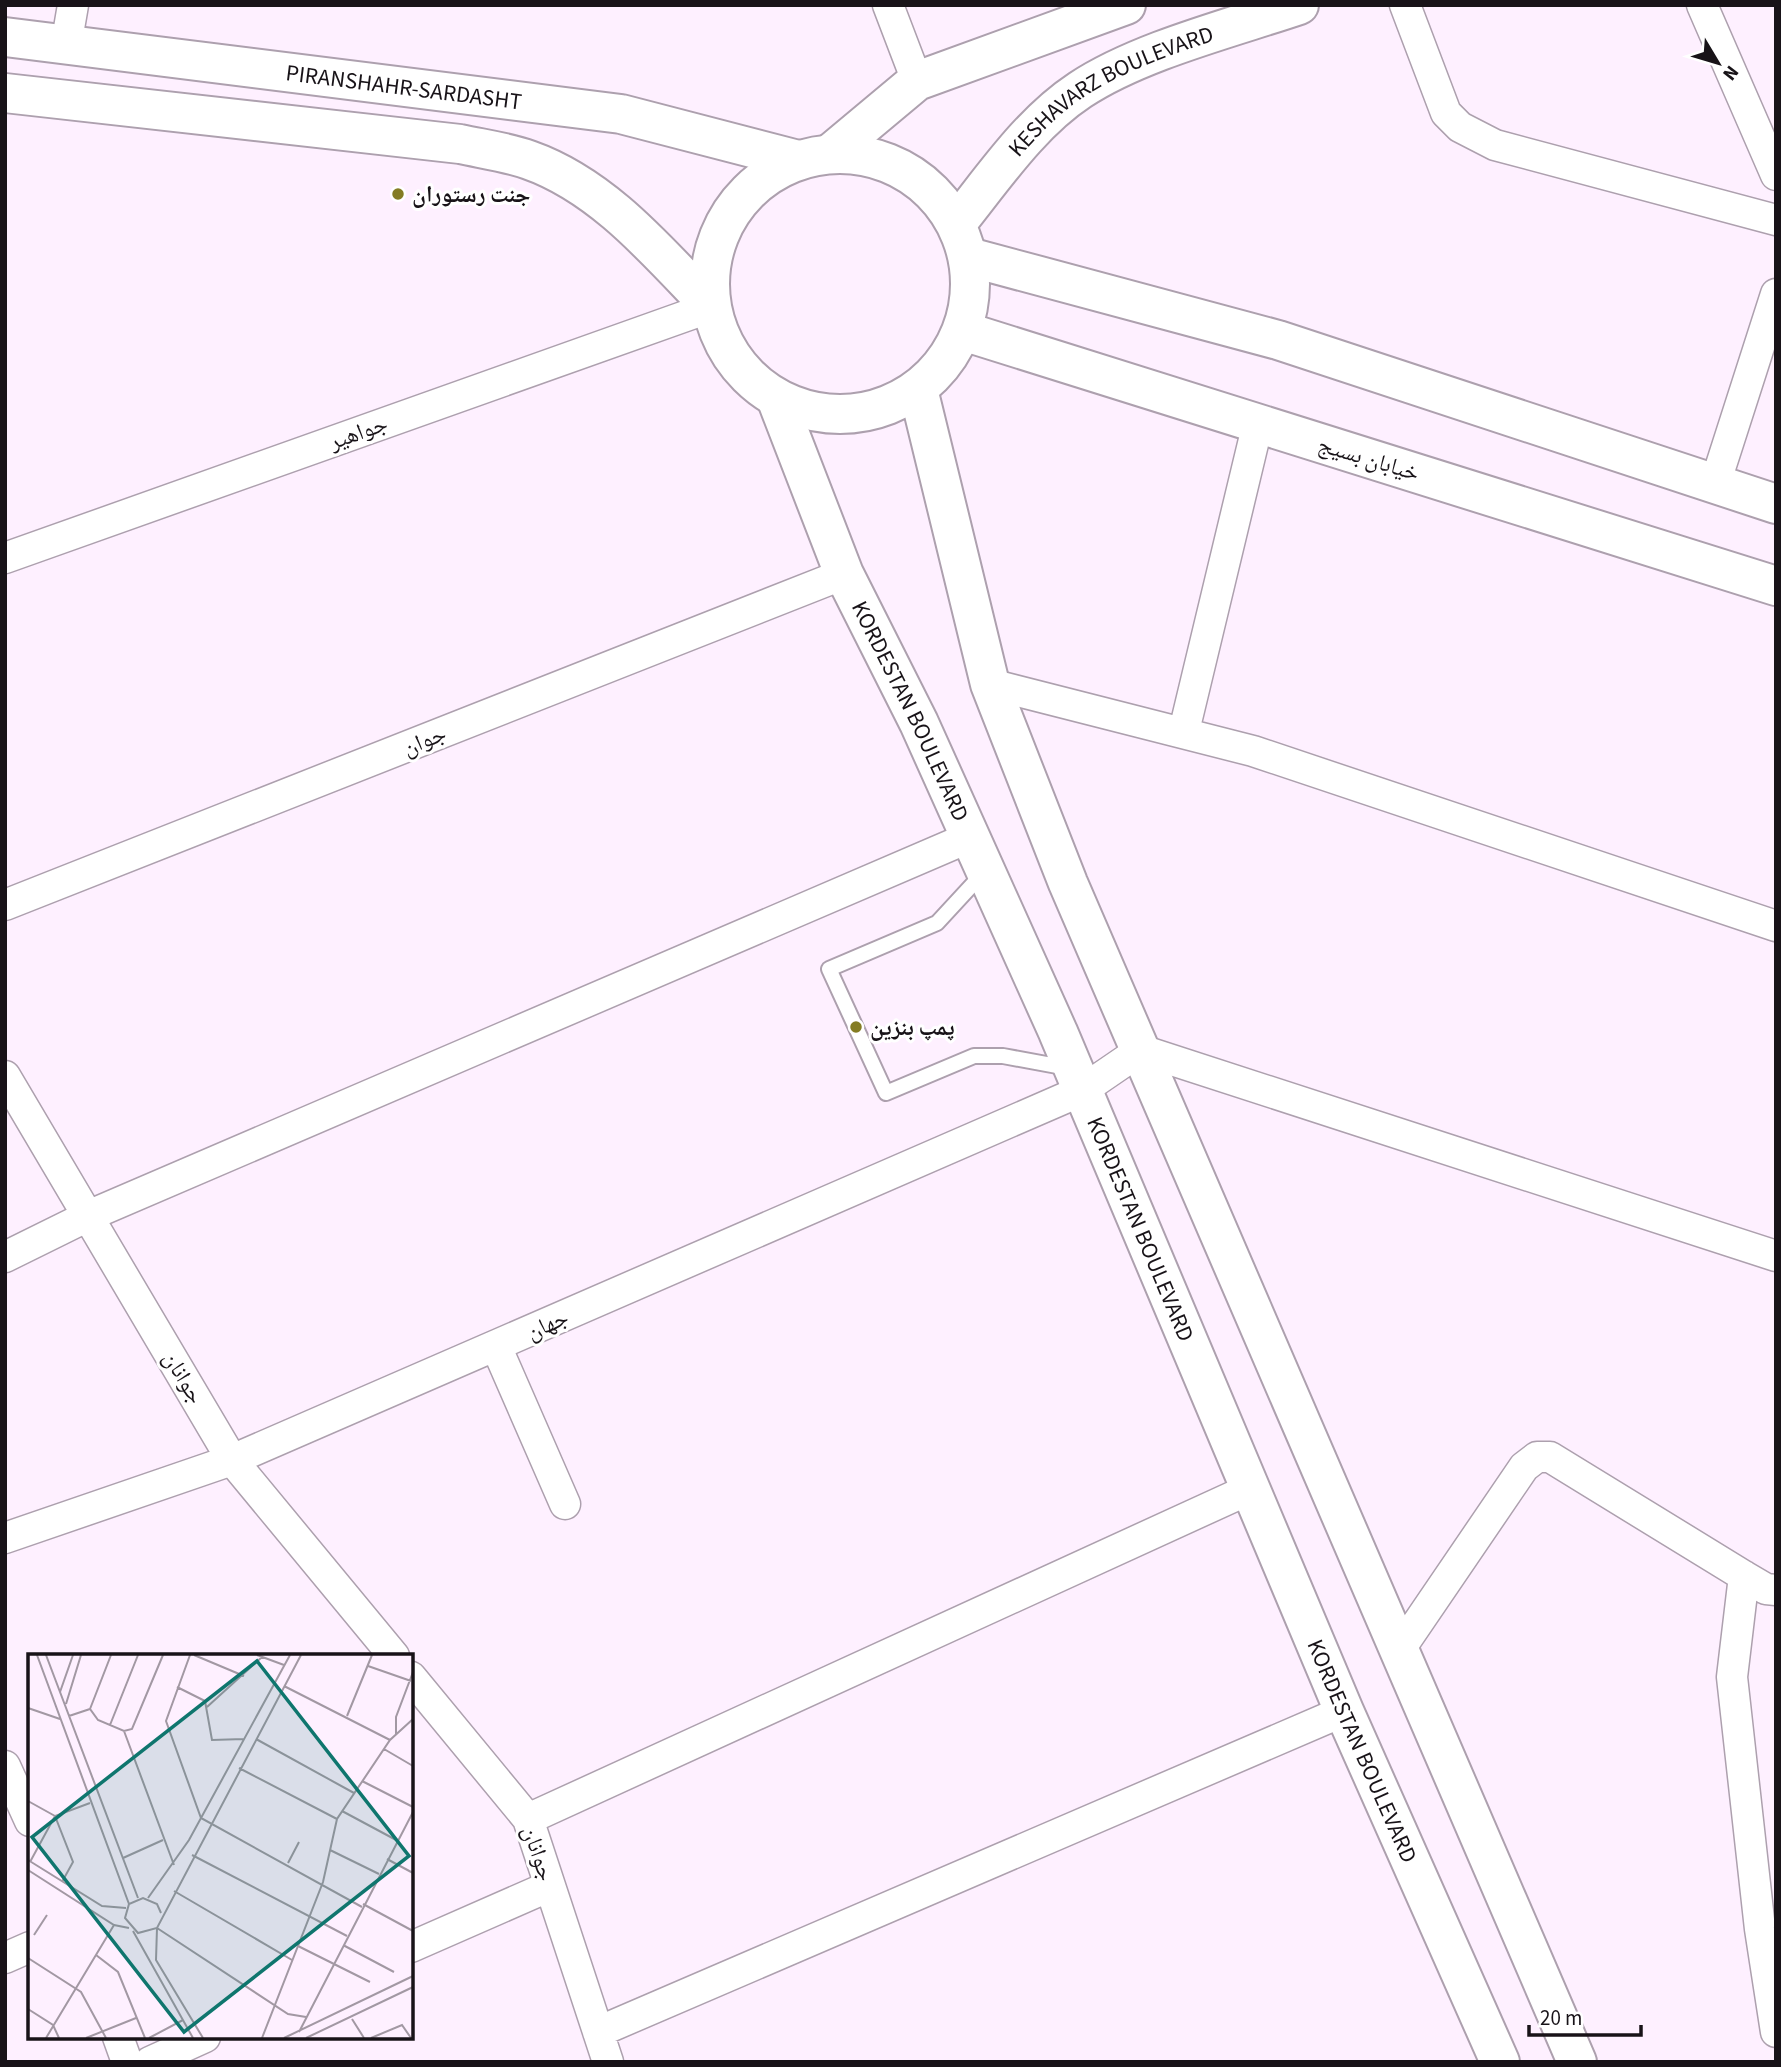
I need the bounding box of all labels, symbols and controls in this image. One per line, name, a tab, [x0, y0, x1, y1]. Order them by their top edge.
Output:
street label: KESHAVARZ BOULEVARD	[1000, 17, 1218, 164]
north arrow	[1683, 28, 1753, 98]
street label: PIRANSHAHR-SARDASHT	[284, 56, 524, 118]
text: N	[1716, 59, 1745, 86]
place label: جنت رستوران	[412, 178, 530, 211]
marker: جنت رستوران	[390, 186, 406, 202]
street label: جواهیر	[323, 407, 392, 459]
street label: خیابان بسیج	[1314, 427, 1423, 489]
street label: KORDESTAN BOULEVARD	[843, 595, 977, 827]
street label: جوان	[397, 717, 451, 764]
place label: پمپ بنزین	[870, 1011, 955, 1044]
marker: پمپ بنزین	[848, 1019, 864, 1035]
street label: KORDESTAN BOULEVARD	[1078, 1112, 1202, 1347]
street label: جهان	[521, 1301, 573, 1348]
street label: جوانان	[155, 1345, 212, 1410]
street label: KORDESTAN BOULEVARD	[1299, 1634, 1425, 1868]
inset map	[28, 1654, 413, 2039]
street label: جوانان	[514, 1821, 563, 1885]
scale bar	[1529, 1994, 1641, 2038]
text: 20 m	[1540, 2003, 1582, 2033]

